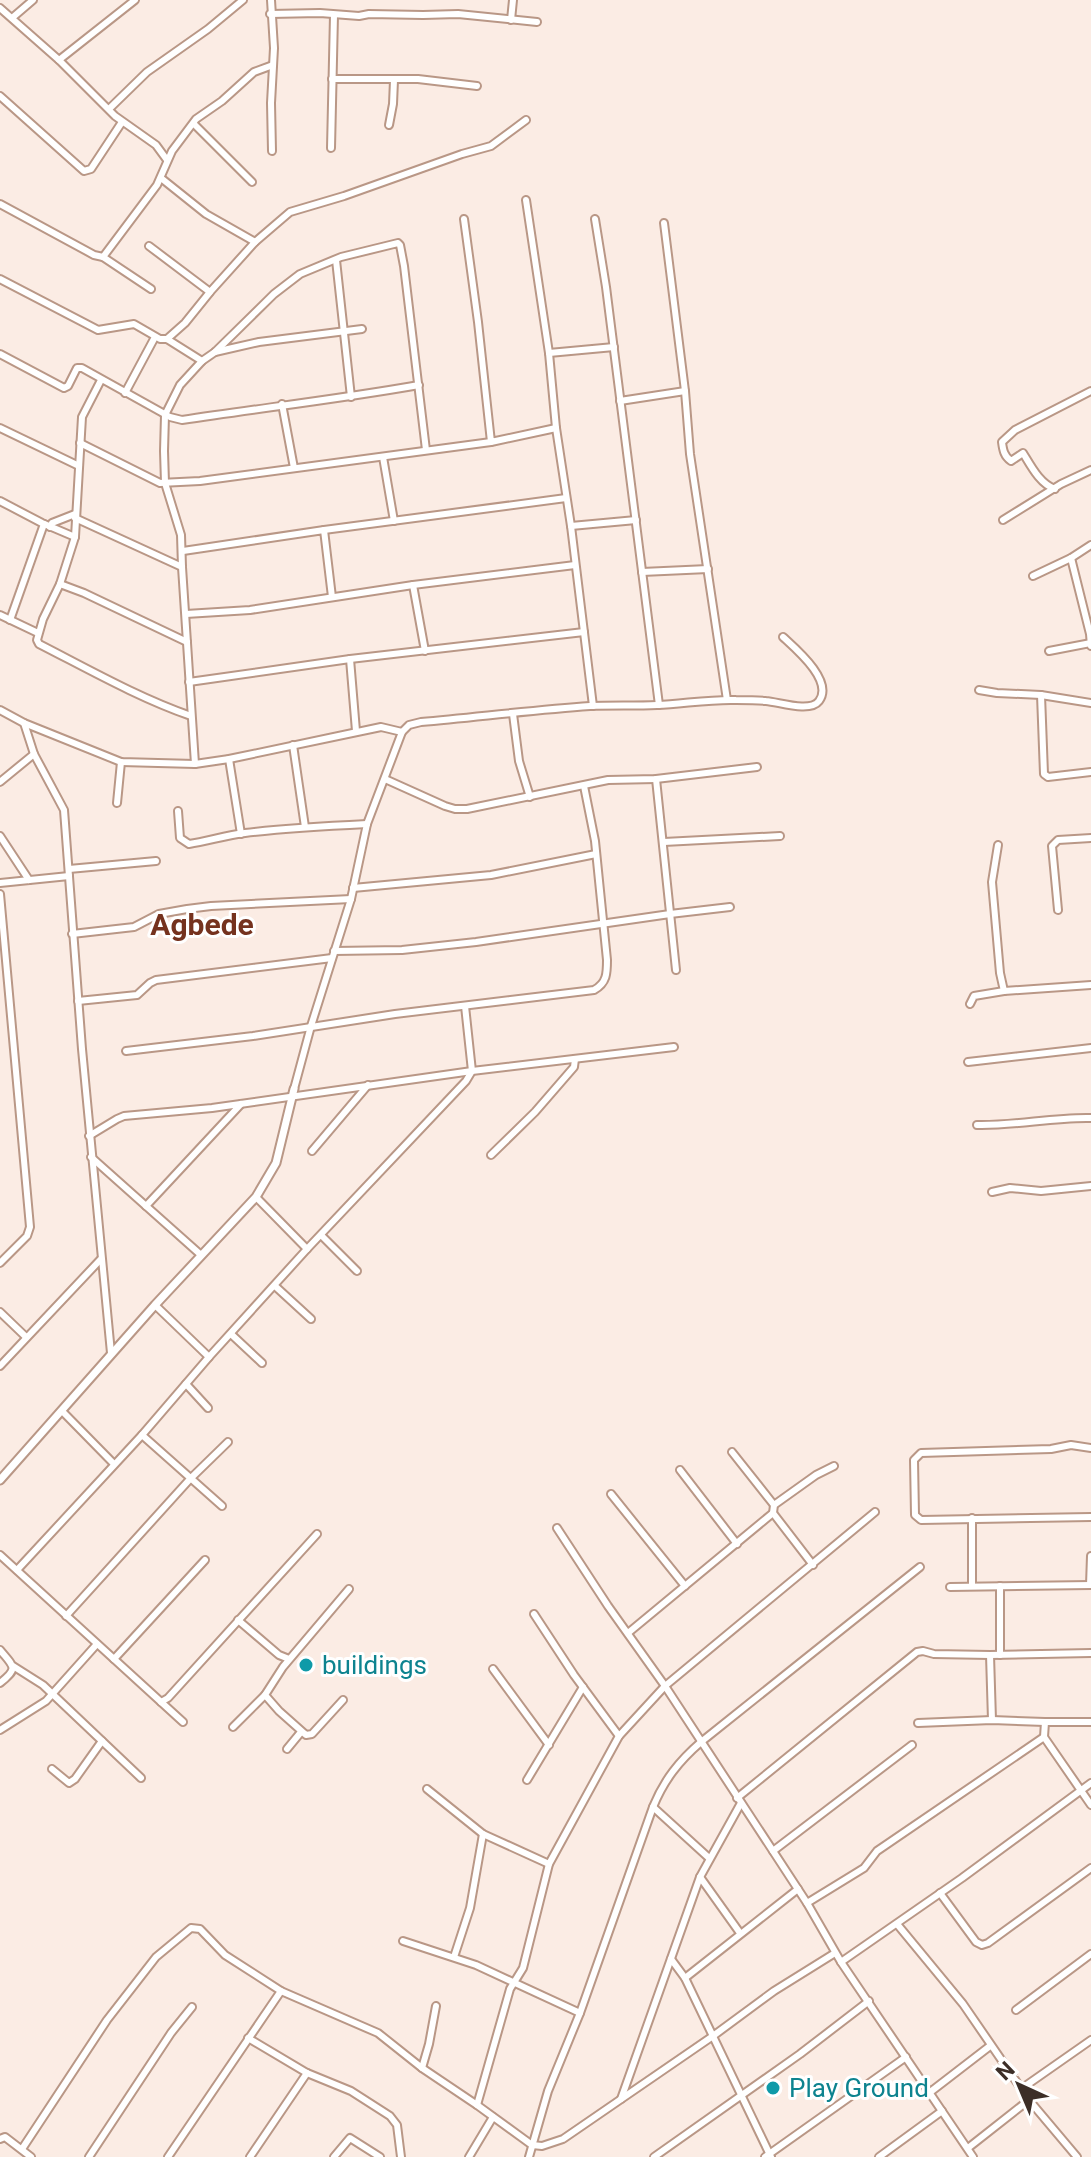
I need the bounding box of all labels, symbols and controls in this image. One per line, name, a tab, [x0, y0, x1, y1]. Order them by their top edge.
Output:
district label: Agbede	[150, 907, 254, 942]
place label: buildings	[322, 1650, 427, 1680]
marker: buildings	[297, 1656, 315, 1674]
north arrow	[979, 2045, 1059, 2125]
text: N	[991, 2057, 1020, 2085]
place label: Play Ground	[789, 2073, 929, 2103]
marker: Play Ground	[764, 2079, 782, 2097]

